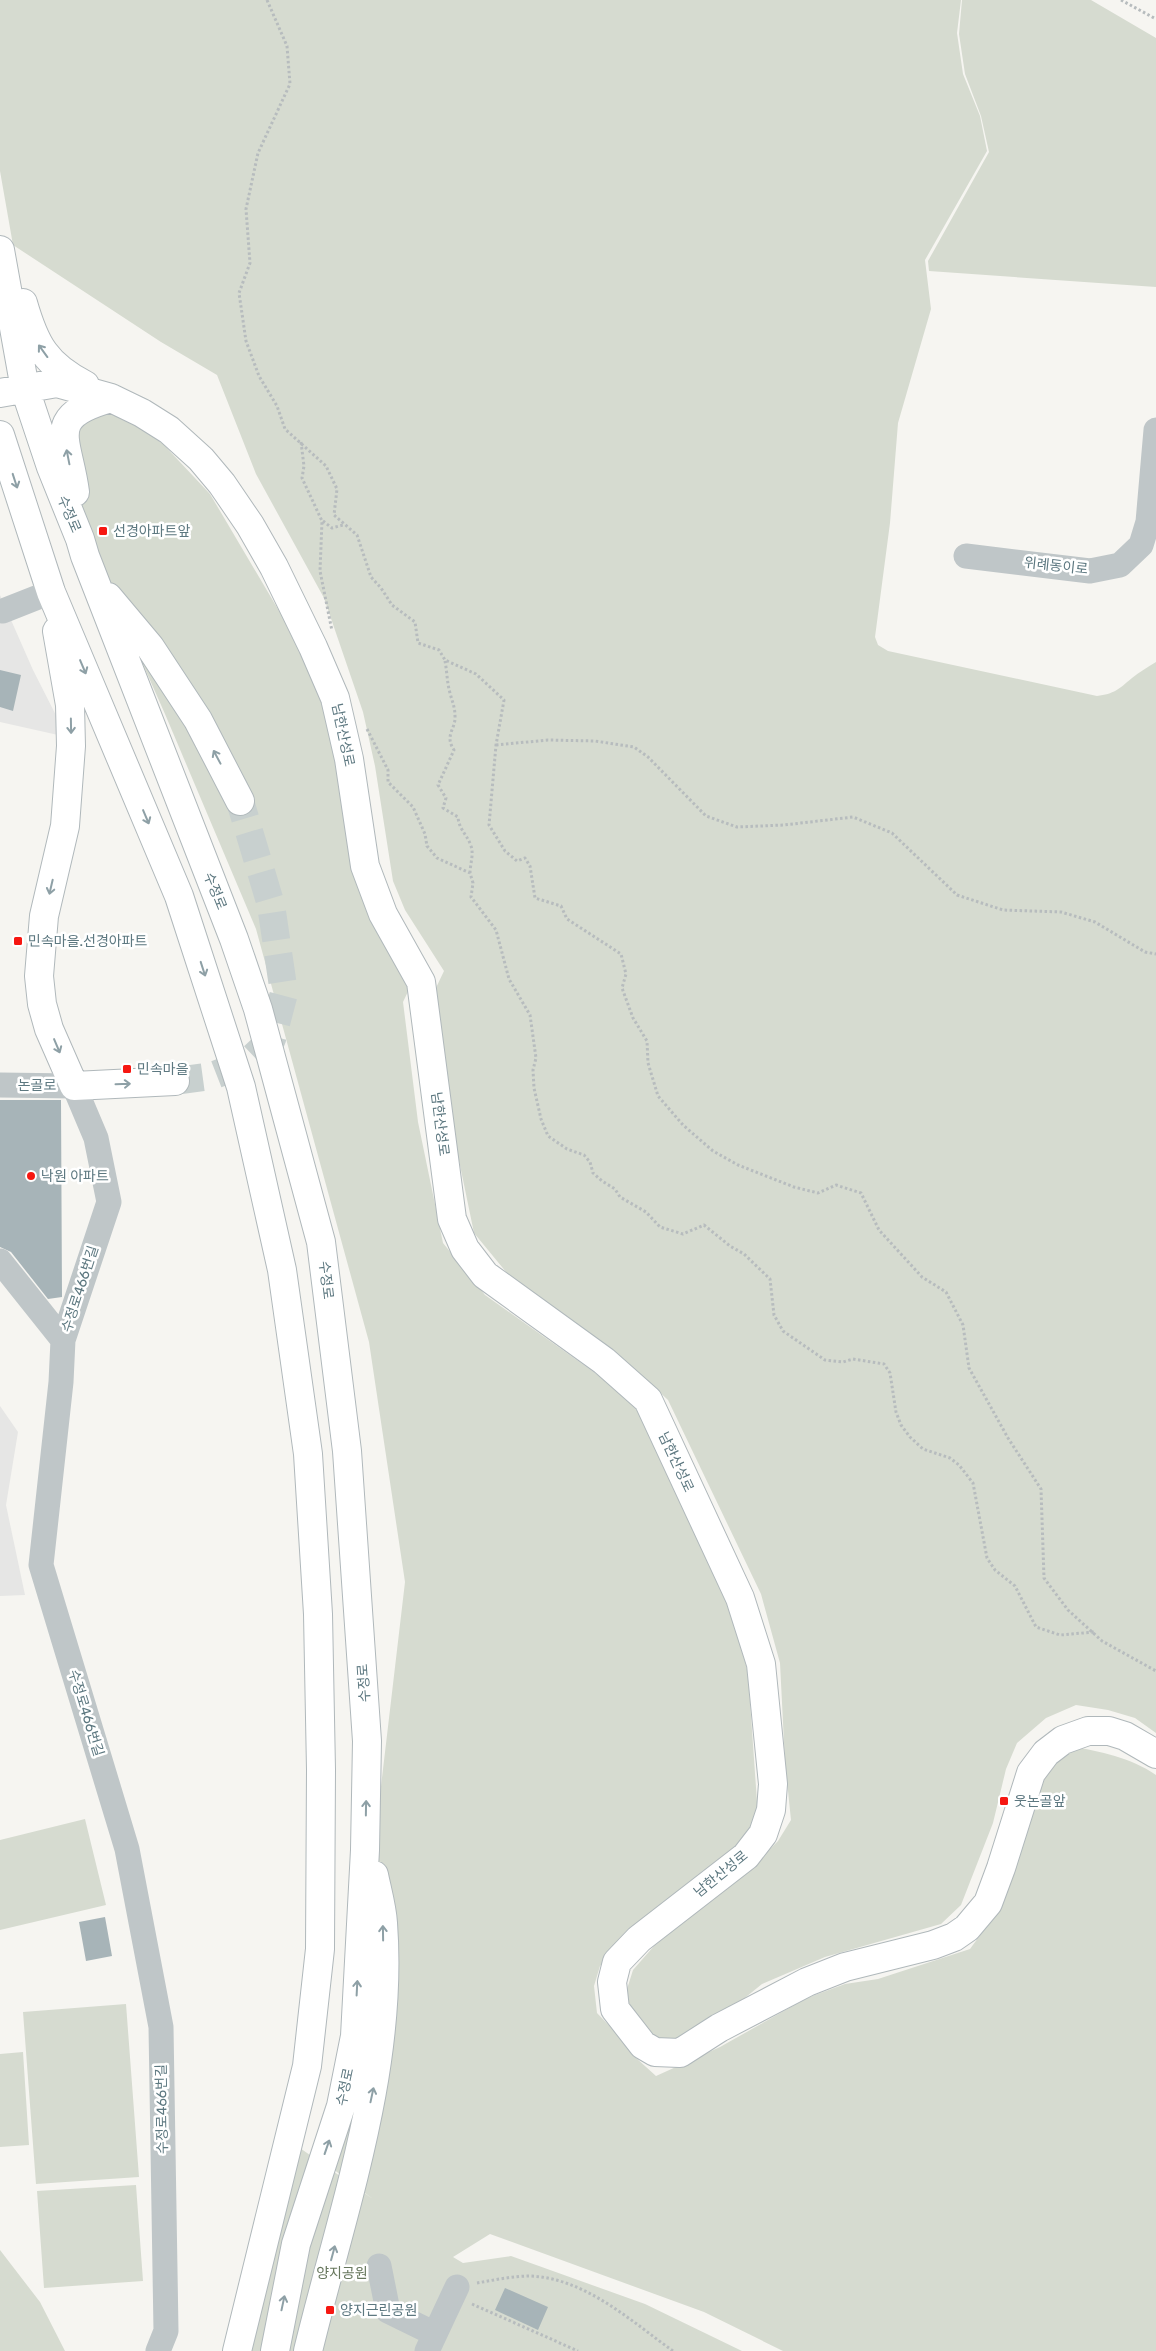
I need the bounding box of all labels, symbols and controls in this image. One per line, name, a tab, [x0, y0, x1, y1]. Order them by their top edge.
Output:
one-way arrow	[38, 344, 48, 358]
one-way arrow	[63, 449, 72, 465]
one-way arrow	[11, 473, 20, 489]
street label: 수정로	[54, 493, 84, 535]
place label: 선경아파트앞	[113, 523, 190, 540]
marker: 선경아파트앞	[97, 525, 109, 537]
street label: 위례동이로	[1023, 554, 1089, 578]
one-way arrow	[79, 659, 88, 674]
street label: 남한산성로	[328, 702, 358, 768]
one-way arrow	[66, 718, 75, 734]
one-way arrow	[212, 750, 222, 765]
one-way arrow	[141, 809, 151, 824]
street label: 수정로	[200, 870, 230, 912]
one-way arrow	[46, 879, 55, 895]
place label: 민속마을.선경아파트	[28, 933, 148, 950]
marker: 민속마을.선경아파트	[12, 935, 24, 947]
one-way arrow	[198, 960, 208, 976]
one-way arrow	[52, 1038, 62, 1053]
place label: 민속마을	[137, 1061, 189, 1078]
marker: 민속마을	[121, 1063, 133, 1075]
street label: 논골로	[18, 1077, 56, 1094]
one-way arrow	[114, 1079, 130, 1088]
street label: 남한산성로	[428, 1091, 452, 1157]
place label: 낙원 아파트	[41, 1168, 109, 1185]
marker: 낙원 아파트	[25, 1170, 37, 1182]
street label: 수정로466번길	[58, 1244, 102, 1334]
street label: 수정로	[315, 1260, 337, 1300]
street label: 남한산성로	[655, 1429, 697, 1495]
street label: 수정로	[354, 1663, 374, 1703]
street label: 수정로466번길	[65, 1667, 107, 1759]
place label: 웃논골앞	[1014, 1793, 1066, 1810]
marker: 웃논골앞	[998, 1795, 1010, 1807]
one-way arrow	[361, 1800, 371, 1816]
street label: 남한산성로	[691, 1847, 751, 1901]
one-way arrow	[379, 1926, 388, 1942]
one-way arrow	[353, 1980, 362, 1996]
street label: 수정로466번길	[153, 2064, 171, 2154]
street label: 수정로	[333, 2066, 357, 2108]
one-way arrow	[367, 2088, 377, 2104]
one-way arrow	[323, 2139, 332, 2155]
one-way arrow	[329, 2245, 338, 2261]
park label: 양지공원	[316, 2265, 368, 2282]
one-way arrow	[279, 2296, 288, 2312]
place label: 양지근린공원	[340, 2302, 417, 2319]
marker: 양지근린공원	[324, 2304, 336, 2316]

